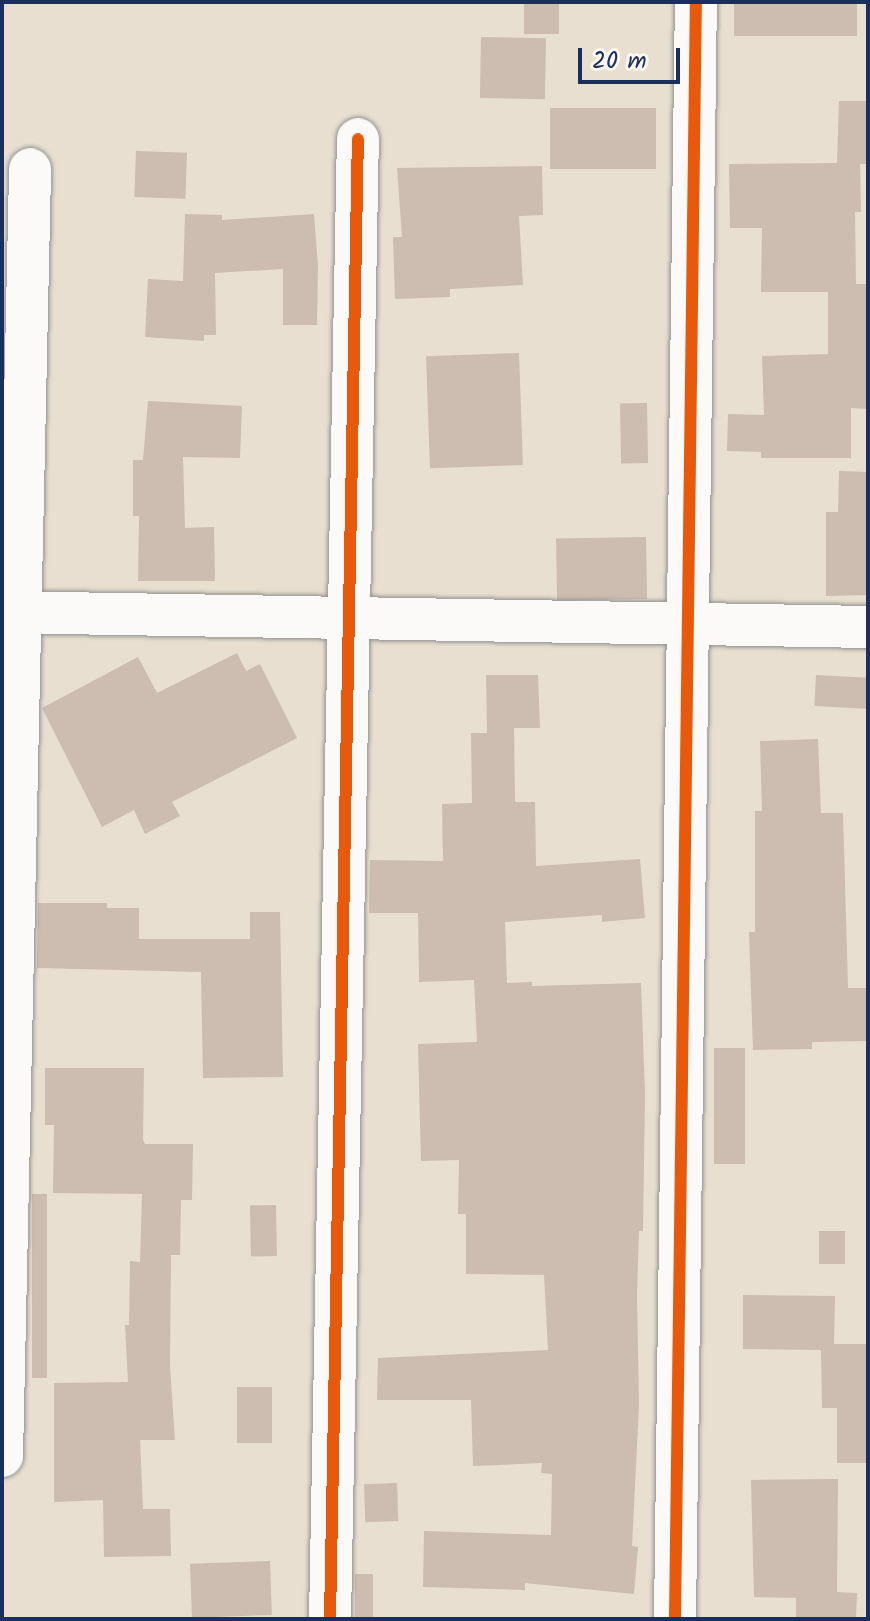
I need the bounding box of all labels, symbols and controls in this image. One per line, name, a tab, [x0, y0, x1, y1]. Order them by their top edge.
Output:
scale bar	[582, 32, 684, 82]
text: 20 m	[592, 42, 647, 81]

